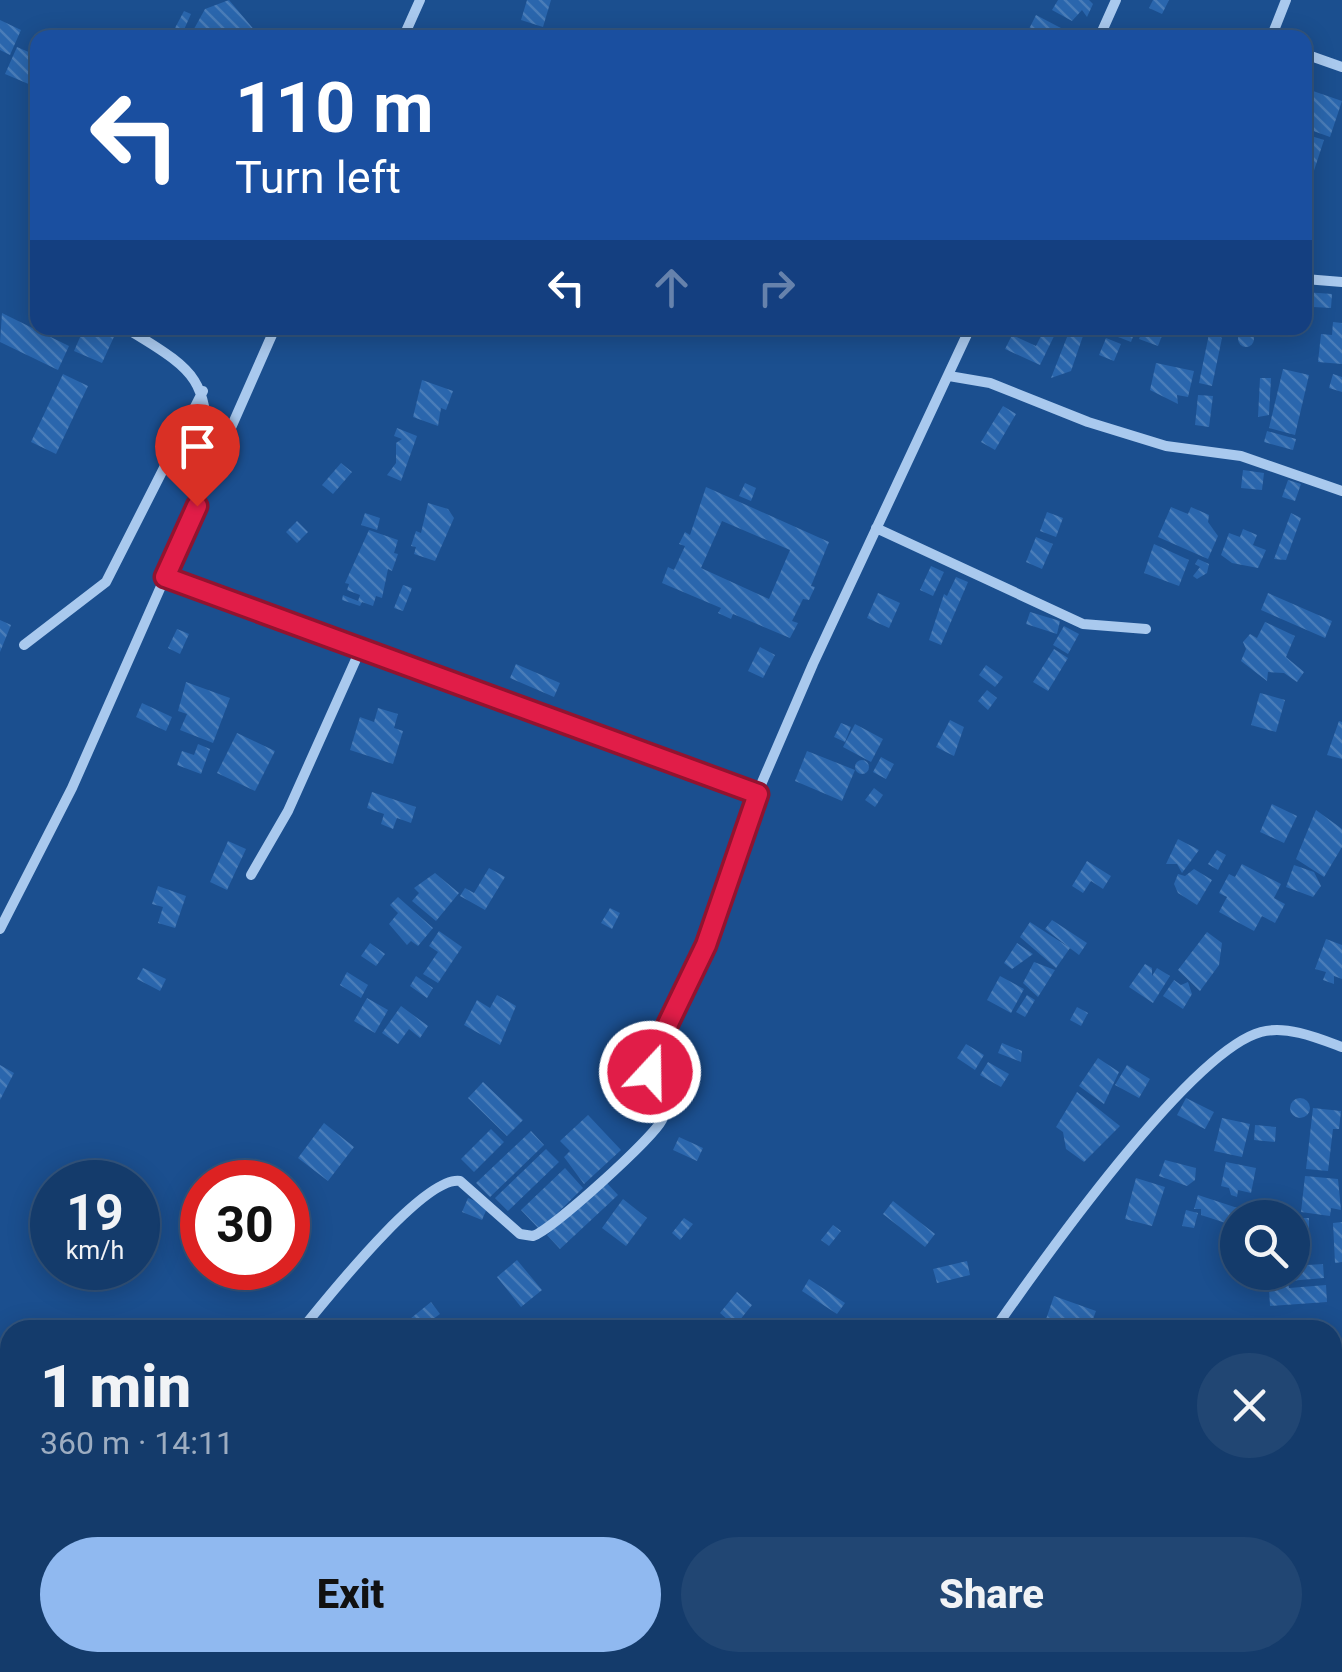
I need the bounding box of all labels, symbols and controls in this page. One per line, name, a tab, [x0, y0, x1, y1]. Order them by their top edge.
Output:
text: 110 m	[235, 67, 434, 149]
icon: left	[70, 70, 200, 200]
text: Turn left	[235, 151, 401, 204]
icon: left	[539, 260, 594, 315]
icon: ahead	[644, 260, 699, 315]
icon: right	[749, 260, 804, 315]
pin	[155, 404, 240, 507]
icon: arrive	[170, 419, 225, 474]
position arrow	[598, 1020, 702, 1124]
speed limit sign: 30	[180, 1160, 310, 1290]
text: 19	[66, 1184, 124, 1242]
map controls	[1220, 1200, 1310, 1290]
button: search	[1220, 1200, 1310, 1290]
text: km/h	[66, 1236, 124, 1265]
text: 1 min	[40, 1351, 191, 1422]
button: close	[1197, 1353, 1302, 1458]
text: 360 m · 14:11	[40, 1424, 234, 1462]
button: Exit	[40, 1537, 661, 1652]
button: Share	[681, 1537, 1302, 1652]

